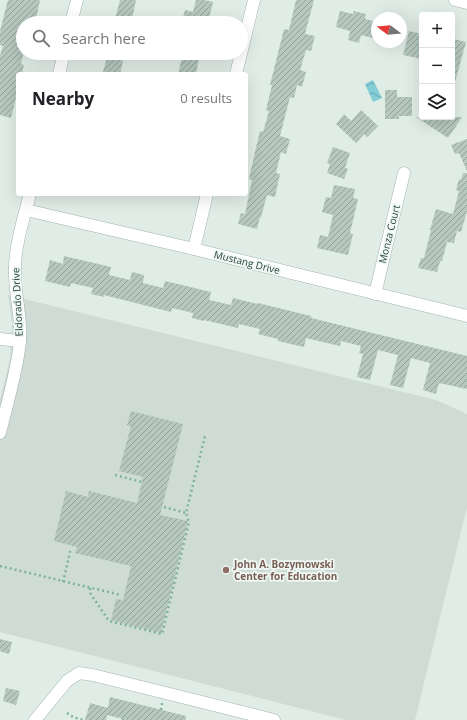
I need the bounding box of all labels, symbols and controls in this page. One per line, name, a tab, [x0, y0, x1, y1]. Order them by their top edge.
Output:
north arrow	[371, 12, 407, 48]
map controls	[419, 12, 455, 120]
button: +	[419, 12, 455, 48]
search box	[16, 16, 248, 60]
icon: search	[30, 27, 52, 49]
text: Search here	[62, 28, 146, 48]
button: −	[419, 48, 455, 84]
button: layers	[419, 84, 455, 120]
text: Nearby	[32, 87, 94, 110]
text: 0 results	[180, 89, 232, 107]
street label: Monza Court	[375, 203, 403, 265]
street label: Mustang Drive	[212, 247, 282, 277]
street label: Eldorado Drive	[8, 267, 26, 337]
place label: John A. Bozymowski Center for Education	[233, 557, 337, 583]
marker: John A. Bozymowski Center for Education	[221, 565, 231, 575]

